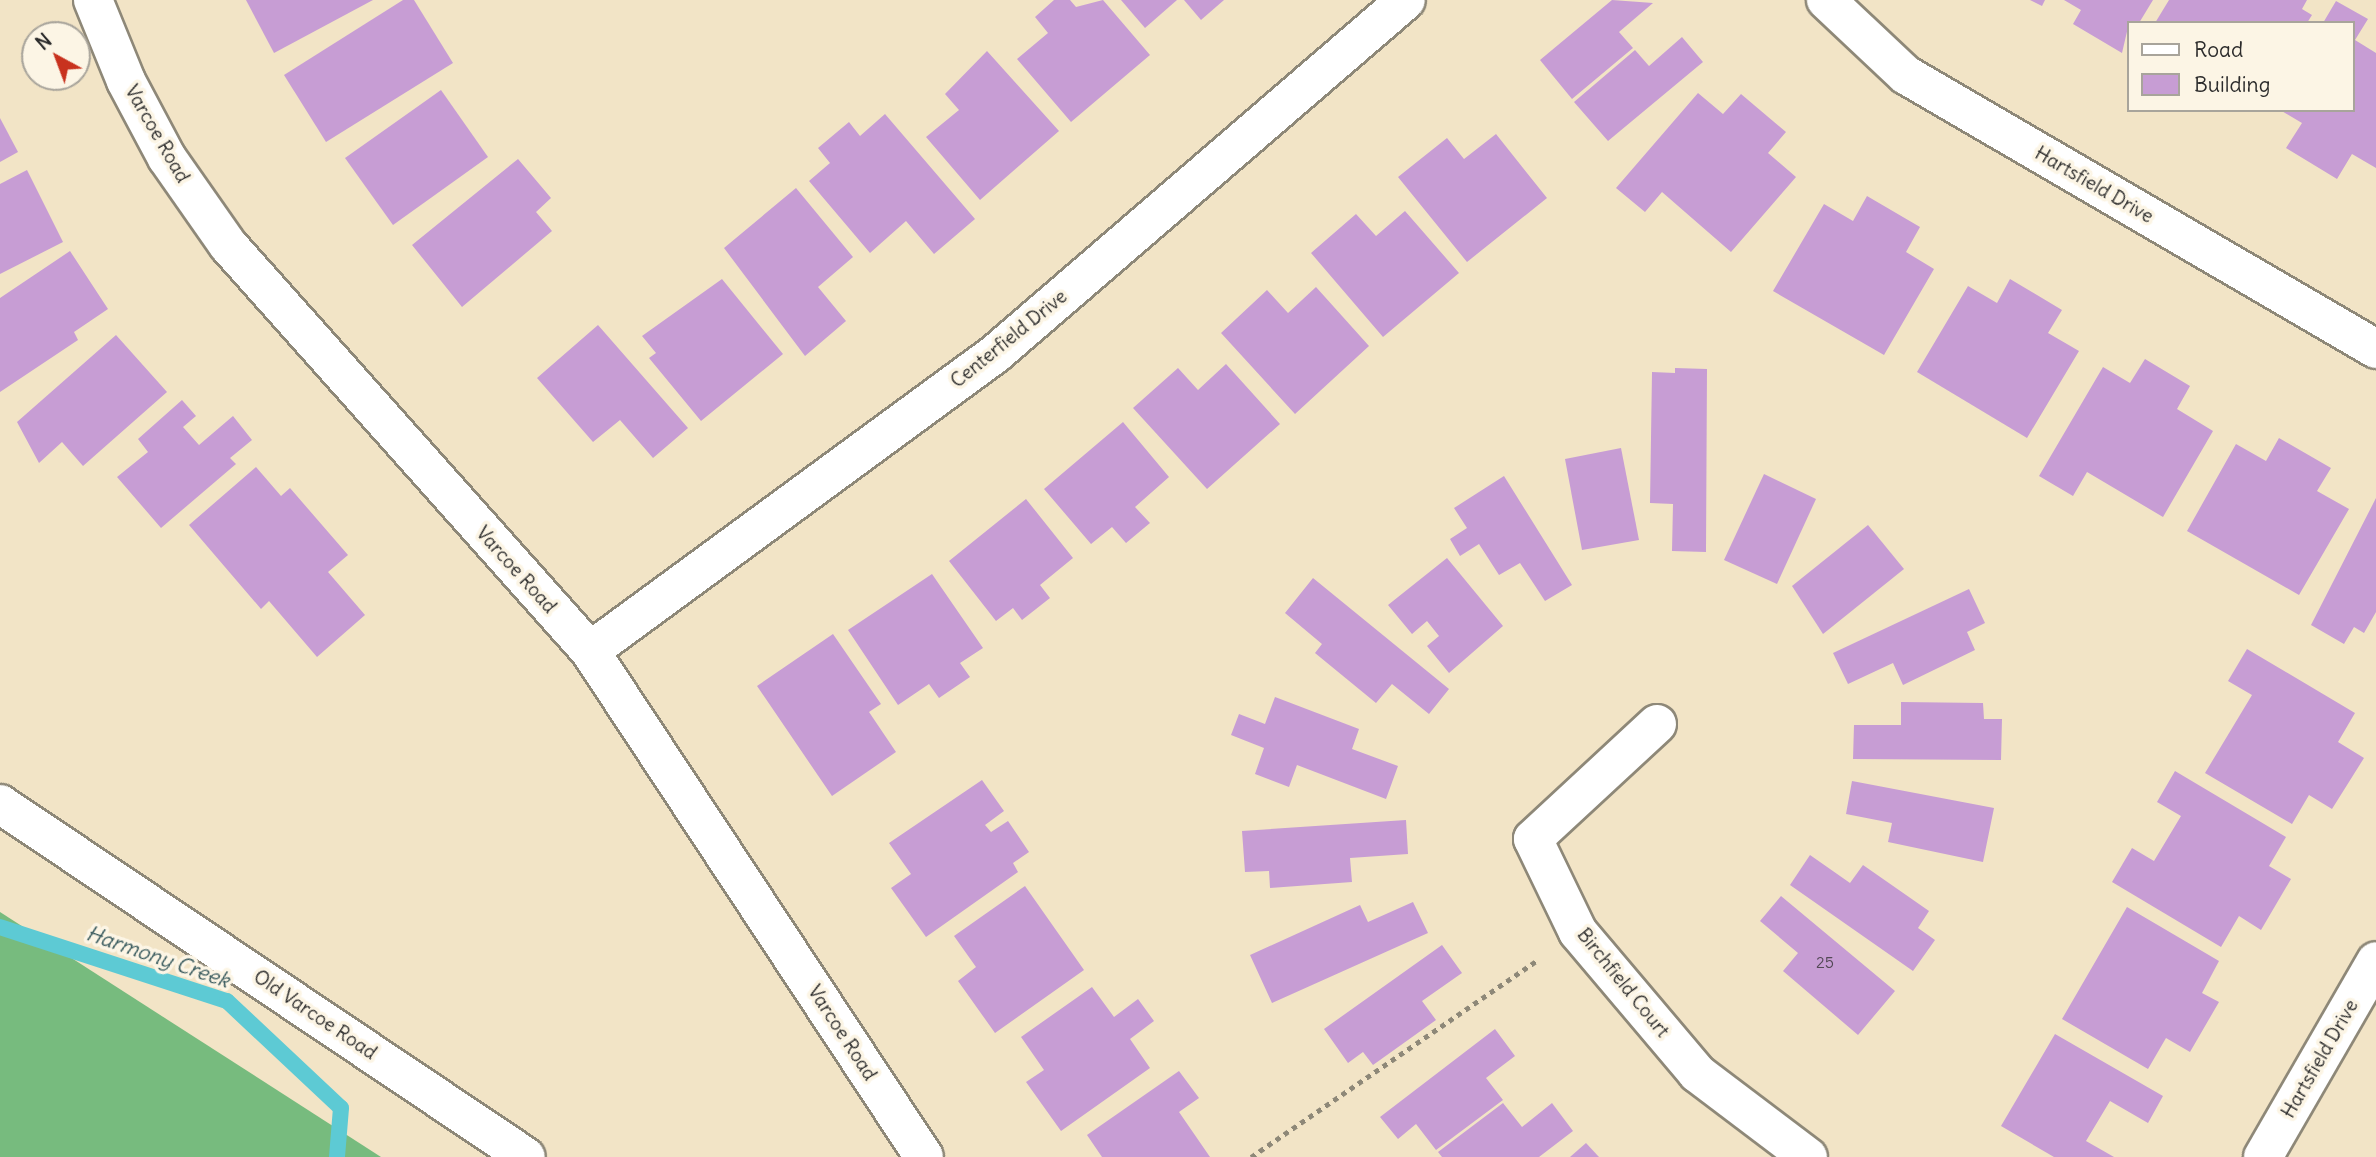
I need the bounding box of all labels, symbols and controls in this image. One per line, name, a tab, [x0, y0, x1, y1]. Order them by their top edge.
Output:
north arrow	[21, 21, 91, 91]
legend	[2128, 21, 2355, 112]
text: N	[31, 28, 56, 55]
text: Road	[2194, 36, 2243, 63]
text: Building	[2194, 71, 2270, 98]
street label: Varcoe Road	[120, 81, 194, 187]
street label: Hartsfield Drive	[2031, 142, 2157, 228]
street label: Centerfield Drive	[946, 285, 1072, 393]
street label: Varcoe Road	[471, 522, 561, 618]
water label: Harmony Creek	[83, 921, 233, 993]
street label: Birchfield Court	[1572, 924, 1674, 1042]
house number: 25	[1816, 952, 1834, 972]
street label: Old Varcoe Road	[249, 965, 381, 1065]
street label: Varcoe Road	[803, 981, 881, 1085]
street label: Hartsfield Drive	[2277, 996, 2363, 1122]

